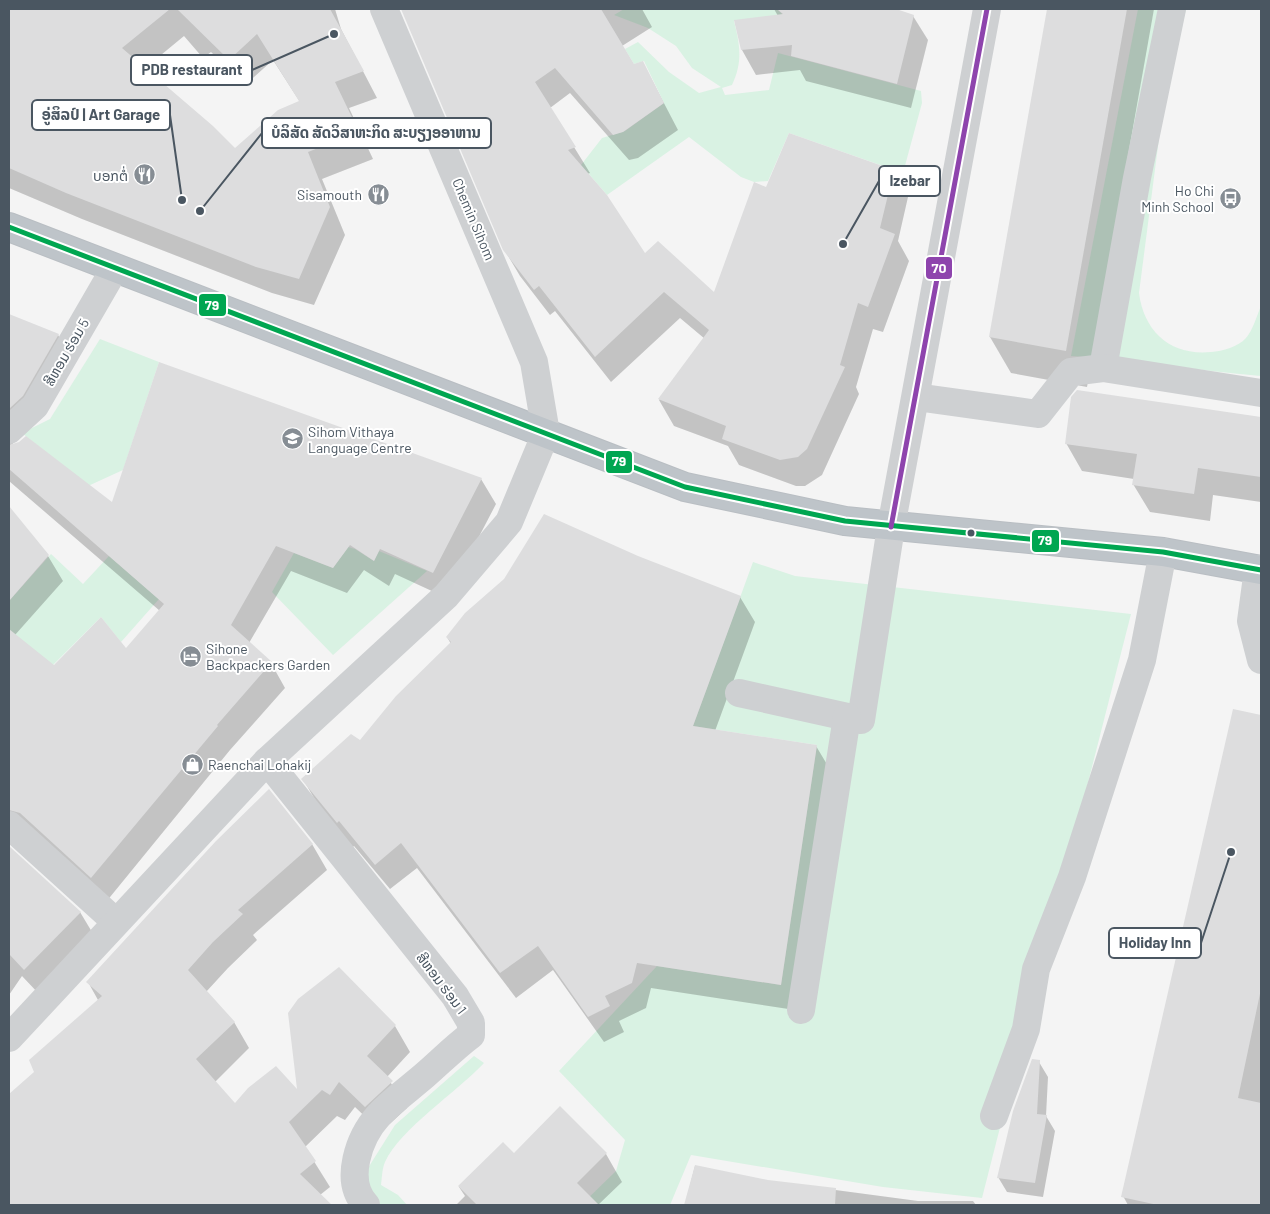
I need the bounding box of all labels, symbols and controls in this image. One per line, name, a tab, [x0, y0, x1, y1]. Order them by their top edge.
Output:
callout: PDB restaurant	[131, 55, 252, 85]
text: PDB restaurant	[142, 60, 243, 78]
callout: ອູ່ສິລປ໌ | Art Garage	[32, 100, 170, 130]
text: ອູ່ສິລປ໌ | Art Garage	[42, 105, 160, 126]
callout: ບໍລິສັດ ສັດວິສາຫະກິດ ສະບຽງອອາຫານ	[262, 118, 491, 148]
text: ບໍລິສັດ ສັດວິສາຫະກິດ ສະບຽງອອາຫານ	[271, 123, 481, 142]
restaurant icon: ບອກຕໍ່	[132, 163, 156, 187]
place label: ບອກຕໍ່	[93, 166, 128, 184]
callout: Izebar	[879, 166, 940, 196]
text: Izebar	[889, 171, 931, 189]
street label: Chemin Sihom	[449, 175, 499, 263]
restaurant icon: Sisamouth	[366, 182, 390, 206]
place label: Ho Chi Minh School	[1141, 182, 1214, 215]
place label: Sisamouth	[297, 186, 362, 203]
bus stop icon: Ho Chi Minh School	[1218, 186, 1242, 210]
line badge: 70	[925, 256, 953, 280]
text: 70	[932, 259, 946, 276]
line badge: 79	[198, 293, 227, 317]
text: 79	[205, 296, 219, 313]
street label: ສີຫອມ ຮ່ອມ 5	[40, 315, 92, 389]
place label: Sihom Vithaya Language Centre	[308, 423, 412, 456]
school or university icon: Sihom Vithaya Language Centre	[280, 427, 304, 451]
line badge: 79	[605, 450, 633, 474]
text: 79	[612, 452, 626, 469]
unlabelled marker	[966, 528, 976, 538]
line badge: 79	[1031, 529, 1060, 553]
text: 79	[1038, 531, 1052, 548]
place label: Sihone Backpackers Garden	[206, 640, 330, 673]
hotel icon: Sihone Backpackers Garden	[178, 644, 202, 668]
shop icon: Raenchai Lohakij	[180, 752, 204, 776]
place label: Raenchai Lohakij	[208, 756, 311, 773]
callout: Holiday Inn	[1109, 928, 1201, 958]
text: Holiday Inn	[1119, 933, 1191, 951]
street label: ສີຫອມ ຮ່ອມ 1	[413, 949, 471, 1017]

